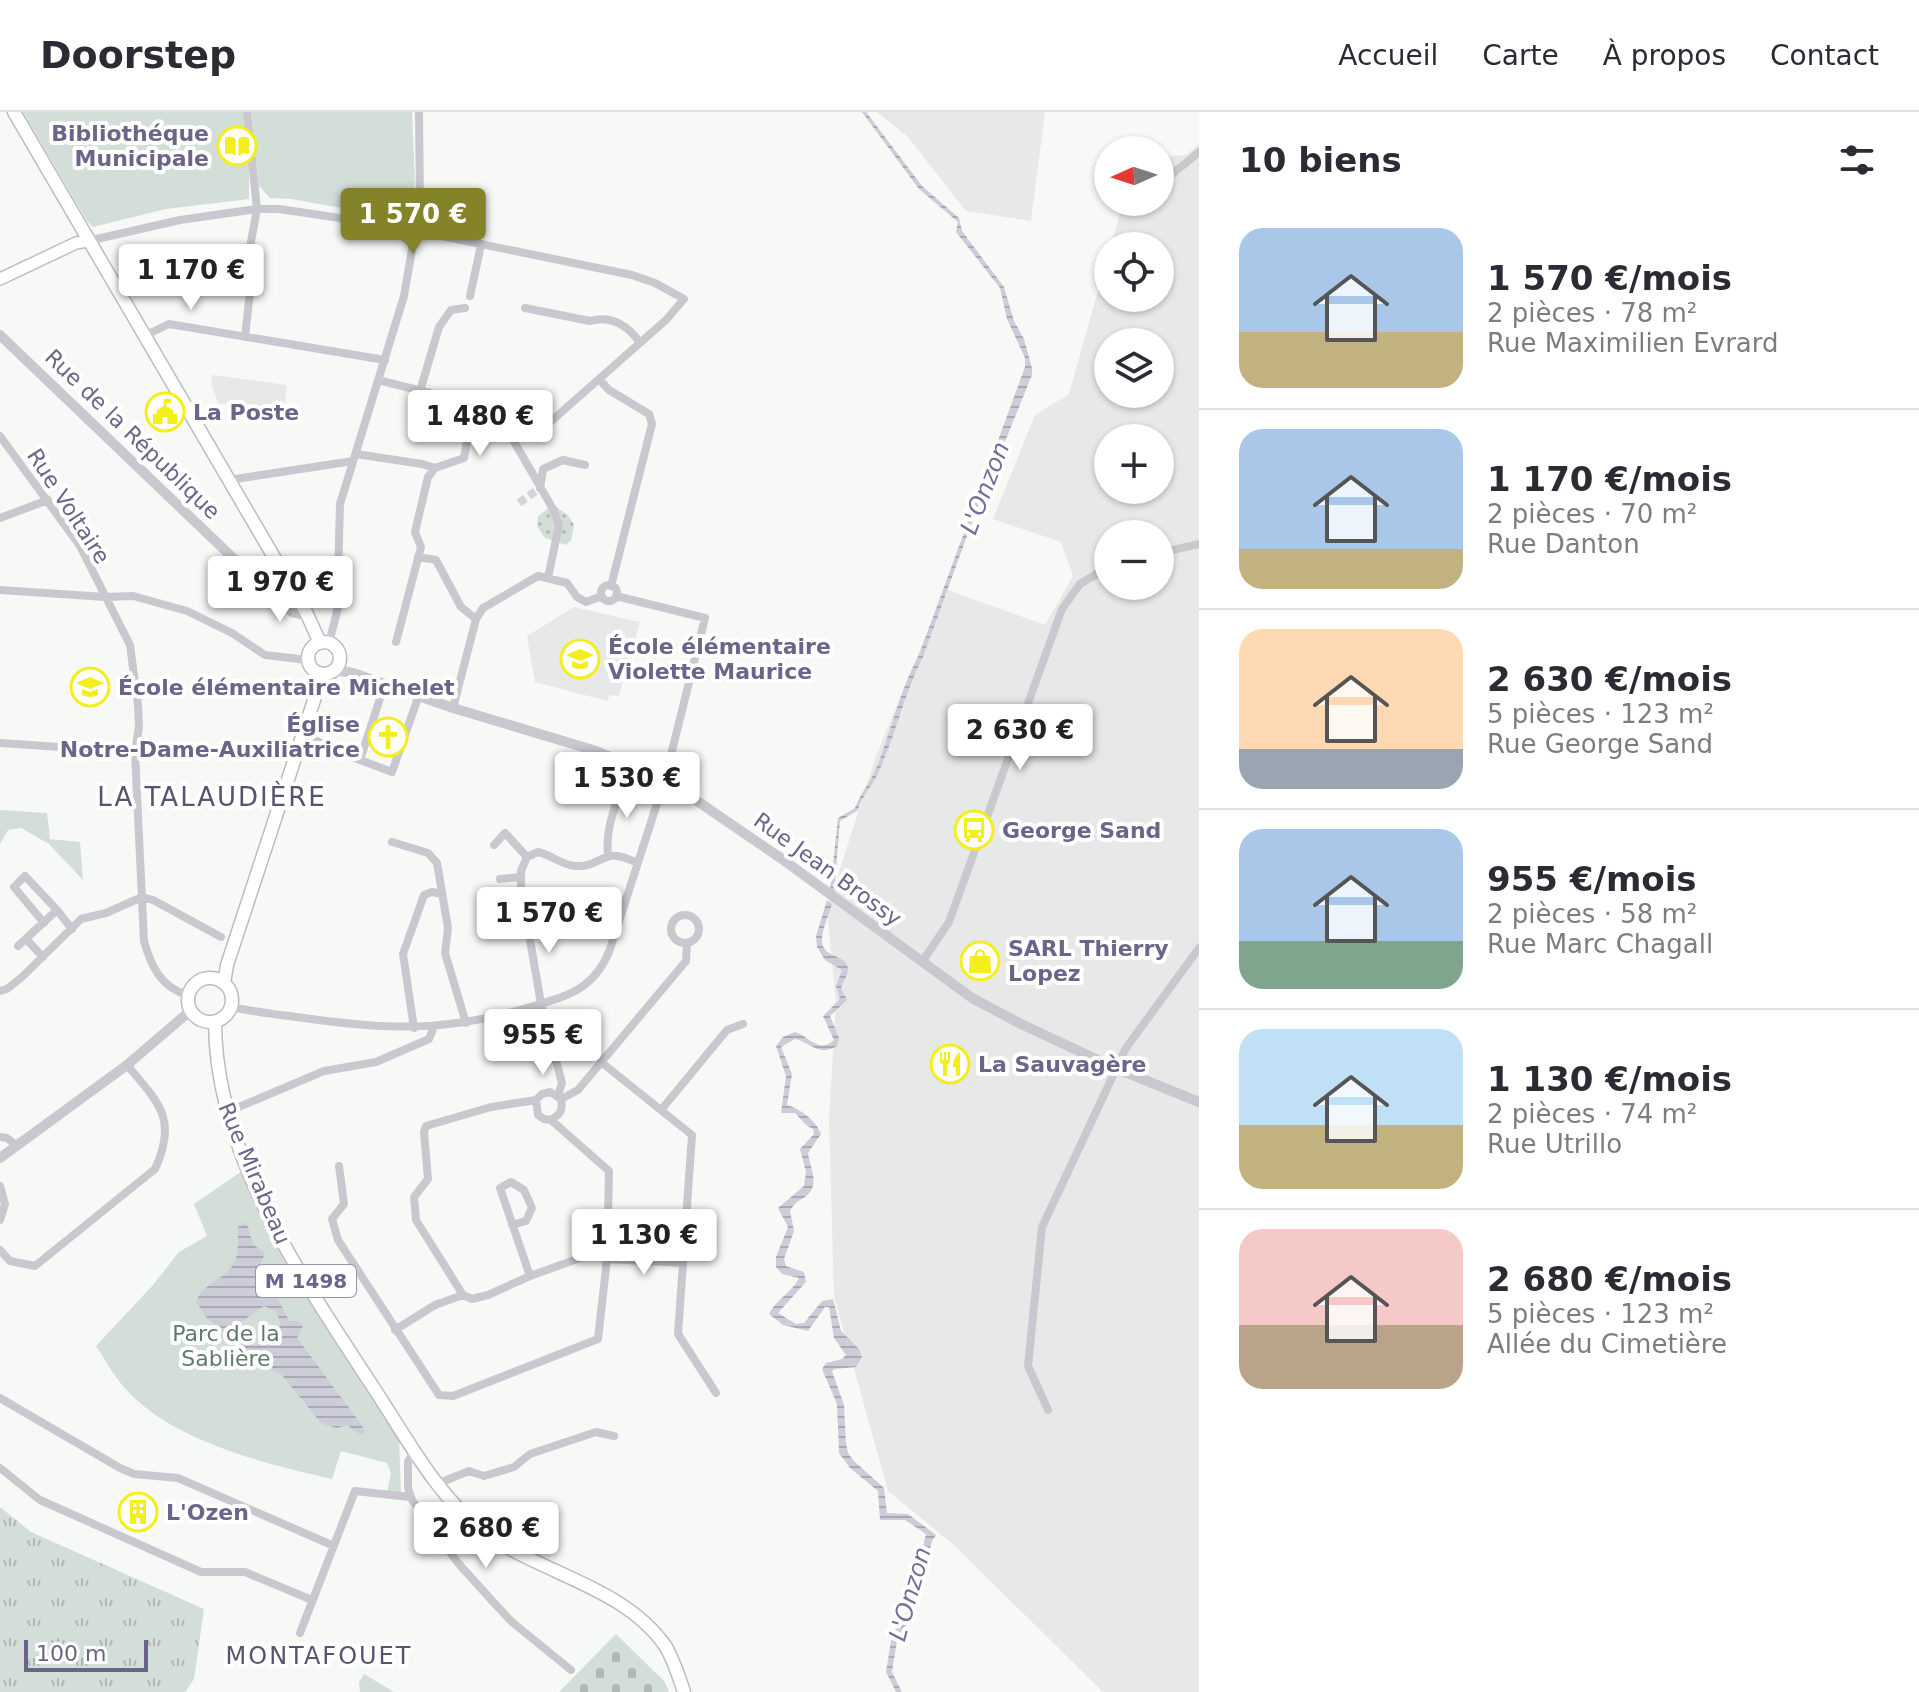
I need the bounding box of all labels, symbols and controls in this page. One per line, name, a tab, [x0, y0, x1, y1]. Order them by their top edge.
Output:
text: Doorstep	[40, 33, 236, 77]
text: Accueil	[1338, 39, 1438, 72]
text: Carte	[1482, 39, 1559, 72]
text: À propos	[1603, 39, 1726, 72]
text: Contact	[1770, 39, 1879, 72]
place label: Bibliothéque Municipale	[51, 121, 209, 171]
library icon: Bibliothéque Municipale	[216, 125, 258, 167]
north arrow	[1094, 136, 1174, 216]
map controls	[1094, 136, 1174, 600]
icon: filters	[1835, 138, 1879, 182]
text: 10 biens	[1239, 140, 1402, 180]
pin: 1 570 €	[339, 188, 487, 256]
text: 1 570 €	[359, 199, 467, 229]
button: locate	[1094, 232, 1174, 312]
pin: 1 170 €	[117, 244, 265, 312]
text: 1 170 €	[137, 255, 245, 285]
text: 1 570 €/mois	[1487, 258, 1732, 298]
icon: home	[1303, 260, 1399, 356]
text: 2 pièces · 78 m²	[1487, 298, 1697, 328]
button: layers	[1094, 328, 1174, 408]
text: Rue Maximilien Evrard	[1487, 328, 1779, 358]
street label: Rue de la République	[40, 344, 225, 524]
pin: 1 480 €	[406, 390, 554, 458]
public building icon: La Poste	[144, 391, 186, 433]
place label: La Poste	[193, 400, 299, 425]
text: 1 480 €	[426, 401, 534, 431]
button: +	[1094, 424, 1174, 504]
water label: L'Onzon	[955, 438, 1015, 538]
street label: Rue Voltaire	[22, 444, 115, 568]
text: 1 170 €/mois	[1487, 459, 1732, 499]
icon: home	[1303, 461, 1399, 557]
text: 2 pièces · 70 m²	[1487, 499, 1697, 529]
button: −	[1094, 520, 1174, 600]
text: Rue Danton	[1487, 529, 1640, 559]
pin: 1 970 €	[206, 556, 354, 624]
text: 1 970 €	[226, 567, 334, 597]
place label: École élémentaire Violette Maurice	[608, 634, 831, 684]
school or university icon: École élémentaire Violette Maurice	[559, 638, 601, 680]
text: 2 630 €/mois	[1487, 659, 1732, 699]
icon: home	[1303, 661, 1399, 757]
school or university icon: École élémentaire Michelet	[69, 666, 111, 708]
place label: École élémentaire Michelet	[118, 675, 455, 700]
text: 5 pièces · 123 m²	[1487, 699, 1714, 729]
pin: 2 630 €	[946, 704, 1094, 772]
place label: Église Notre-Dame-Auxiliatrice	[60, 712, 360, 762]
text: 2 630 €	[966, 715, 1074, 745]
church icon: Église Notre-Dame-Auxiliatrice	[367, 716, 409, 758]
text: Rue George Sand	[1487, 729, 1713, 759]
pin: 1 530 €	[553, 752, 701, 820]
text: 1 530 €	[573, 763, 681, 793]
district label: LA TALAUDIÈRE	[97, 781, 327, 812]
street label: Rue Jean Brossy	[749, 807, 906, 931]
bus stop icon: George Sand	[953, 809, 995, 851]
place label: George Sand	[1002, 818, 1161, 843]
text: 955 €/mois	[1487, 859, 1697, 899]
icon: home	[1303, 861, 1399, 957]
pin: 1 570 €	[475, 887, 623, 955]
text: 1 570 €	[495, 898, 603, 928]
text: 2 pièces · 58 m²	[1487, 899, 1697, 929]
text: Rue Marc Chagall	[1487, 929, 1713, 959]
place label: SARL Thierry Lopez	[1008, 936, 1169, 986]
shop icon: SARL Thierry Lopez	[959, 940, 1001, 982]
pin: 955 €	[487, 1009, 599, 1077]
text: 955 €	[502, 1020, 584, 1050]
restaurant icon: La Sauvagère	[929, 1043, 971, 1085]
place label: La Sauvagère	[978, 1052, 1147, 1077]
text: 1 130 €/mois	[1487, 1059, 1732, 1099]
icon: home	[1303, 1061, 1399, 1157]
street label: Rue Mirabeau	[213, 1099, 296, 1248]
text: 2 pièces · 74 m²	[1487, 1099, 1697, 1129]
text: Rue Utrillo	[1487, 1129, 1622, 1159]
pin: 1 130 €	[570, 1209, 718, 1277]
text: 1 130 €	[590, 1220, 698, 1250]
text: 2 680 €/mois	[1487, 1259, 1732, 1299]
icon: home	[1303, 1261, 1399, 1357]
road number: M 1498	[256, 1265, 356, 1297]
text: 5 pièces · 123 m²	[1487, 1299, 1714, 1329]
park label: Parc de la Sablière	[172, 1321, 280, 1371]
text: Allée du Cimetière	[1487, 1329, 1727, 1359]
building icon: L'Ozen	[117, 1491, 159, 1533]
place label: L'Ozen	[166, 1500, 249, 1525]
pin: 2 680 €	[412, 1502, 560, 1570]
text: 2 680 €	[432, 1513, 540, 1543]
water label: L'Onzon	[883, 1544, 937, 1644]
scale bar	[24, 1636, 148, 1672]
text: 100 m	[36, 1641, 106, 1666]
district label: MONTAFOUET	[226, 1642, 412, 1670]

